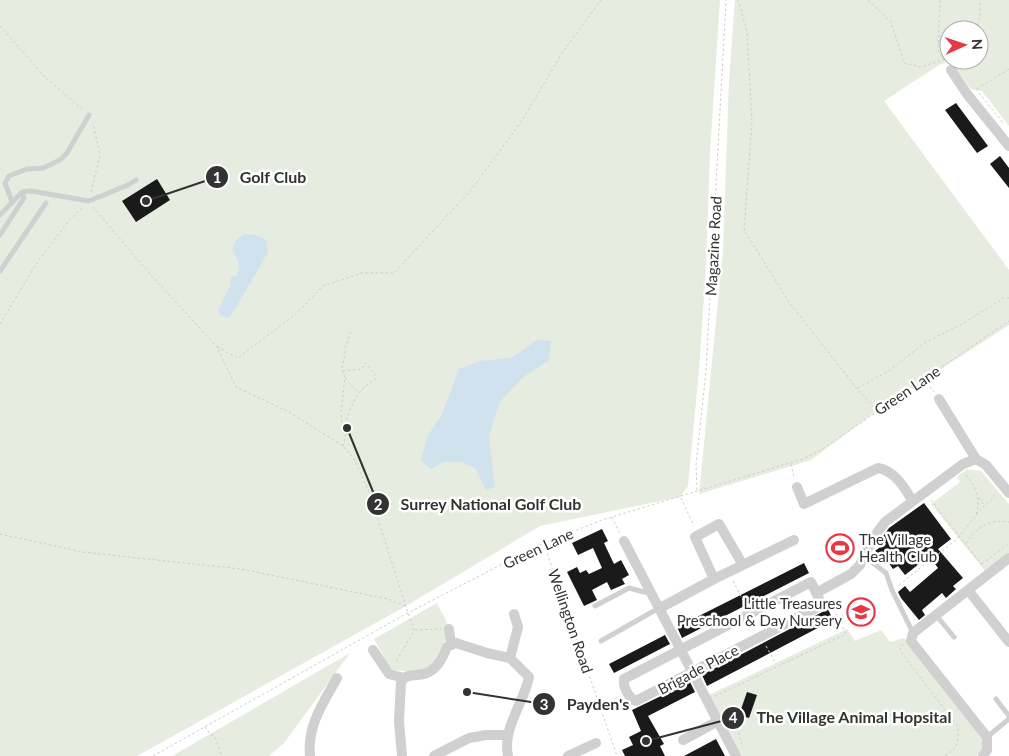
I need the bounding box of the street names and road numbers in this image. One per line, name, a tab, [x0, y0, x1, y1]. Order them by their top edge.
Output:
street label: Magazine Road	[701, 195, 725, 297]
street label: Green Lane	[871, 361, 943, 419]
street label: Green Lane	[500, 524, 576, 572]
street label: Wellington Road	[545, 567, 597, 675]
street label: Brigade Place	[655, 640, 742, 698]

